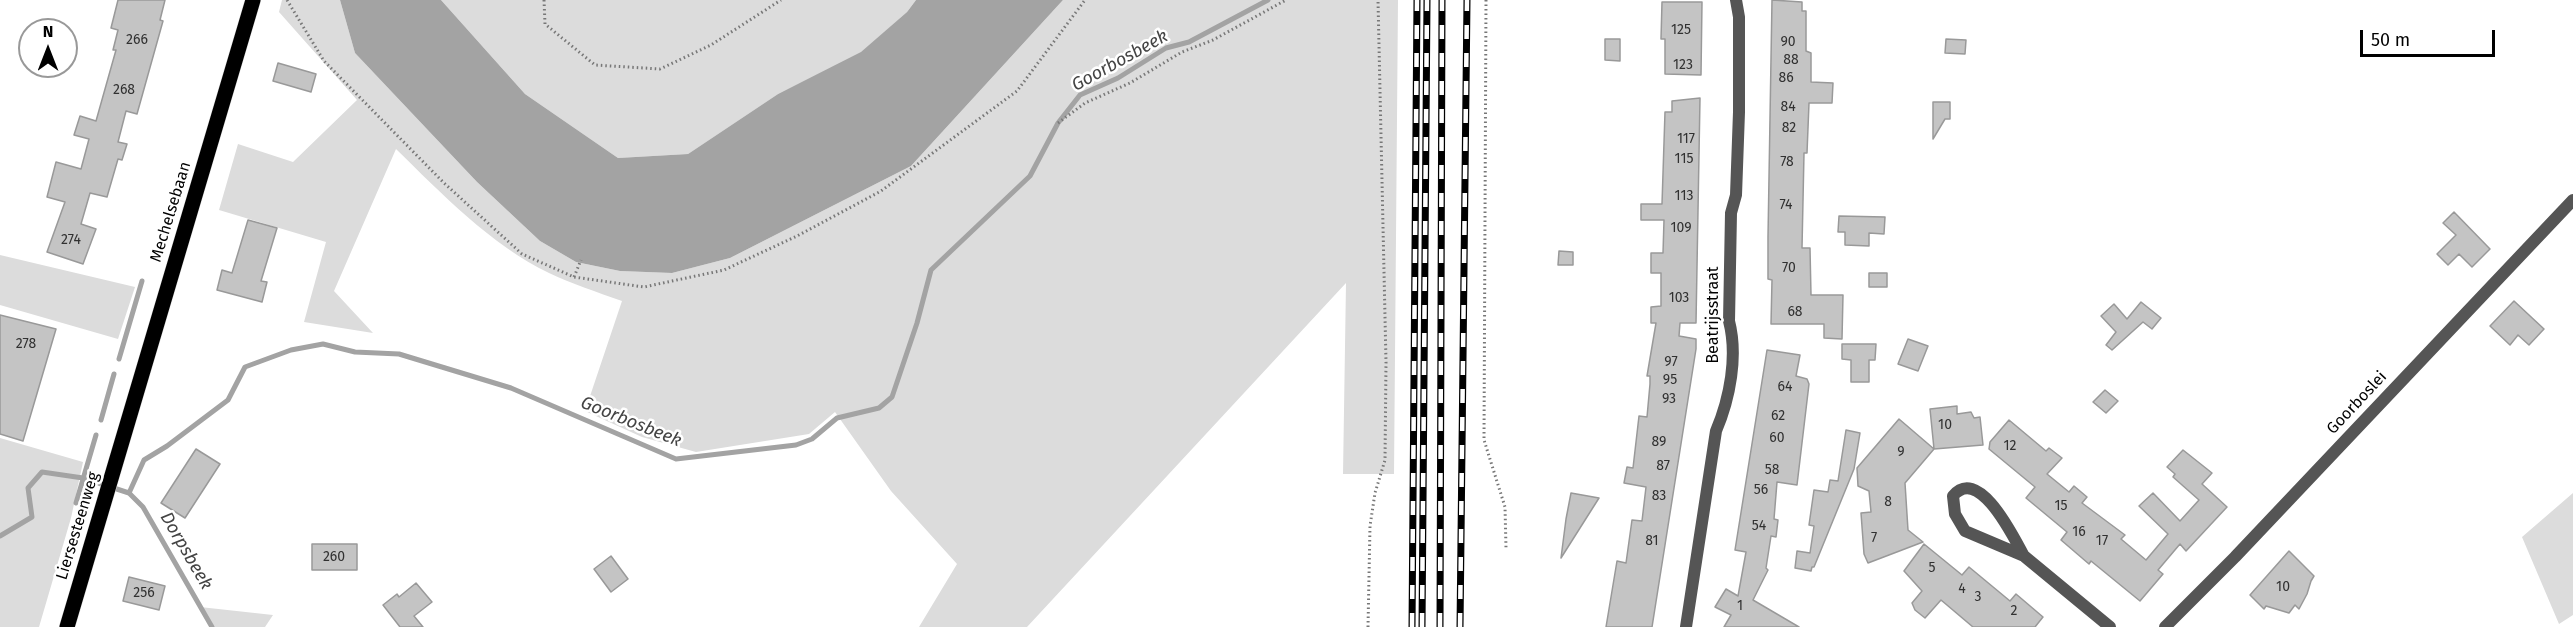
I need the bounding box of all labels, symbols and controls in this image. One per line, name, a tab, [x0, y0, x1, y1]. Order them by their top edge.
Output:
north arrow	[18, 18, 78, 78]
scale bar	[2363, 18, 2498, 56]
text: N	[43, 22, 53, 41]
house number: 125	[1671, 22, 1691, 38]
water label: Goorbosbeek	[1068, 26, 1172, 96]
text: 50 m	[2371, 29, 2410, 51]
house number: 266	[126, 32, 148, 48]
house number: 90	[1780, 34, 1796, 50]
house number: 88	[1783, 52, 1799, 68]
house number: 123	[1673, 57, 1693, 73]
house number: 86	[1778, 70, 1794, 86]
house number: 268	[113, 82, 135, 98]
house number: 84	[1780, 99, 1796, 115]
house number: 82	[1782, 120, 1796, 136]
house number: 117	[1677, 131, 1695, 147]
house number: 115	[1675, 151, 1693, 167]
house number: 78	[1780, 154, 1794, 170]
street label: Mechelsebaan	[147, 160, 195, 264]
house number: 113	[1675, 188, 1693, 204]
house number: 74	[1779, 197, 1793, 213]
house number: 109	[1670, 220, 1692, 236]
house number: 274	[61, 232, 81, 248]
house number: 70	[1782, 260, 1796, 276]
street label: Beatrijsstraat	[1704, 266, 1724, 364]
house number: 103	[1669, 290, 1689, 306]
house number: 68	[1787, 304, 1803, 320]
house number: 278	[16, 336, 36, 352]
house number: 97	[1664, 354, 1678, 370]
street label: Goorboslei	[2323, 368, 2391, 438]
house number: 95	[1663, 372, 1677, 388]
house number: 64	[1778, 379, 1792, 395]
house number: 93	[1662, 391, 1676, 407]
water label: Goorbosbeek	[577, 392, 685, 452]
house number: 62	[1771, 408, 1785, 424]
house number: 10	[1938, 417, 1952, 433]
house number: 60	[1769, 430, 1785, 446]
house number: 89	[1652, 434, 1666, 450]
house number: 12	[2004, 438, 2016, 454]
house number: 9	[1897, 444, 1905, 460]
house number: 87	[1656, 458, 1670, 474]
house number: 58	[1765, 462, 1779, 478]
street label: Liersesteenweg	[52, 470, 104, 582]
house number: 56	[1754, 482, 1768, 498]
house number: 83	[1652, 488, 1666, 504]
house number: 8	[1884, 494, 1892, 510]
house number: 15	[2054, 498, 2068, 514]
water label: Dorpsbeek	[155, 508, 217, 594]
house number: 54	[1752, 518, 1766, 534]
house number: 16	[2072, 524, 2086, 540]
house number: 7	[1871, 530, 1877, 546]
house number: 81	[1645, 533, 1659, 549]
house number: 17	[2096, 533, 2108, 549]
house number: 260	[323, 549, 345, 565]
house number: 5	[1928, 560, 1936, 576]
house number: 10	[2276, 579, 2290, 595]
house number: 4	[1958, 581, 1966, 597]
house number: 256	[133, 585, 155, 601]
house number: 3	[1975, 589, 1981, 605]
house number: 1	[1737, 598, 1743, 614]
house number: 2	[2011, 603, 2017, 619]

